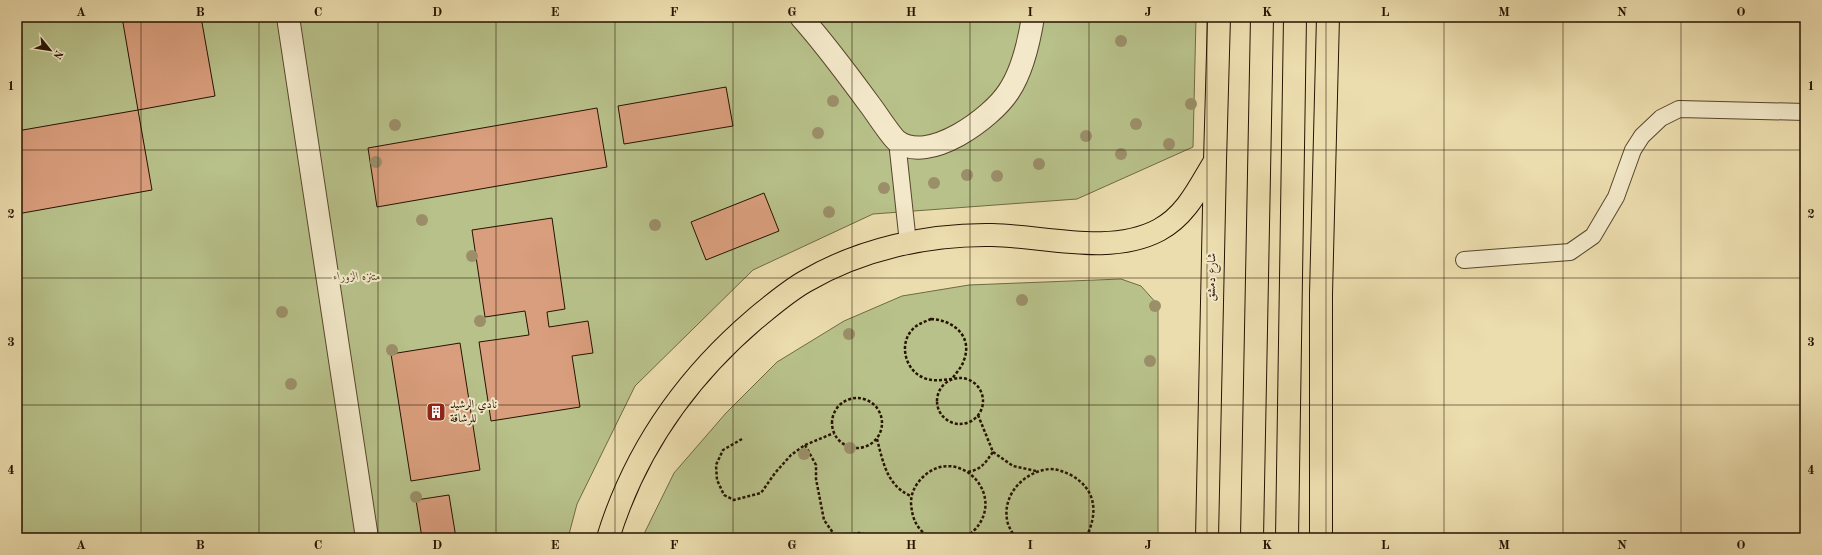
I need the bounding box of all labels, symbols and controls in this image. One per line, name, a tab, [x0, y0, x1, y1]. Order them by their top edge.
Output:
text: A	[76, 6, 86, 19]
text: B	[195, 6, 205, 19]
text: C	[314, 6, 322, 19]
text: D	[432, 6, 442, 19]
text: E	[551, 6, 560, 19]
text: F	[670, 6, 679, 19]
text: G	[787, 6, 797, 19]
text: H	[906, 6, 917, 19]
text: I	[1027, 6, 1033, 19]
text: J	[1144, 6, 1152, 19]
text: K	[1262, 6, 1272, 19]
text: L	[1381, 6, 1390, 19]
text: M	[1498, 6, 1510, 19]
text: N	[1617, 6, 1627, 19]
text: O	[1736, 6, 1746, 19]
north arrow	[30, 30, 70, 70]
text: N	[50, 48, 64, 61]
text: 1	[7, 80, 15, 93]
text: 1	[1807, 80, 1815, 93]
text: 2	[7, 208, 15, 221]
text: 2	[1807, 208, 1815, 221]
street label: شارع دمشق	[1206, 253, 1222, 301]
park label: متنزه الزوراء	[333, 271, 381, 284]
text: 3	[7, 336, 15, 349]
text: 3	[1807, 336, 1815, 349]
place label: نادي الرشيد للرشاقة	[450, 399, 497, 426]
building icon: نادي الرشيد للرشاقة	[425, 401, 447, 423]
text: 4	[7, 464, 15, 477]
text: 4	[1807, 464, 1815, 477]
text: A	[76, 539, 86, 552]
text: B	[195, 539, 205, 552]
text: C	[314, 539, 322, 552]
text: D	[432, 539, 442, 552]
text: E	[551, 539, 560, 552]
text: F	[670, 539, 679, 552]
text: G	[787, 539, 797, 552]
text: H	[906, 539, 917, 552]
text: I	[1027, 539, 1033, 552]
text: J	[1144, 539, 1152, 552]
text: K	[1262, 539, 1272, 552]
text: L	[1381, 539, 1390, 552]
text: M	[1498, 539, 1510, 552]
text: N	[1617, 539, 1627, 552]
text: O	[1736, 539, 1746, 552]

